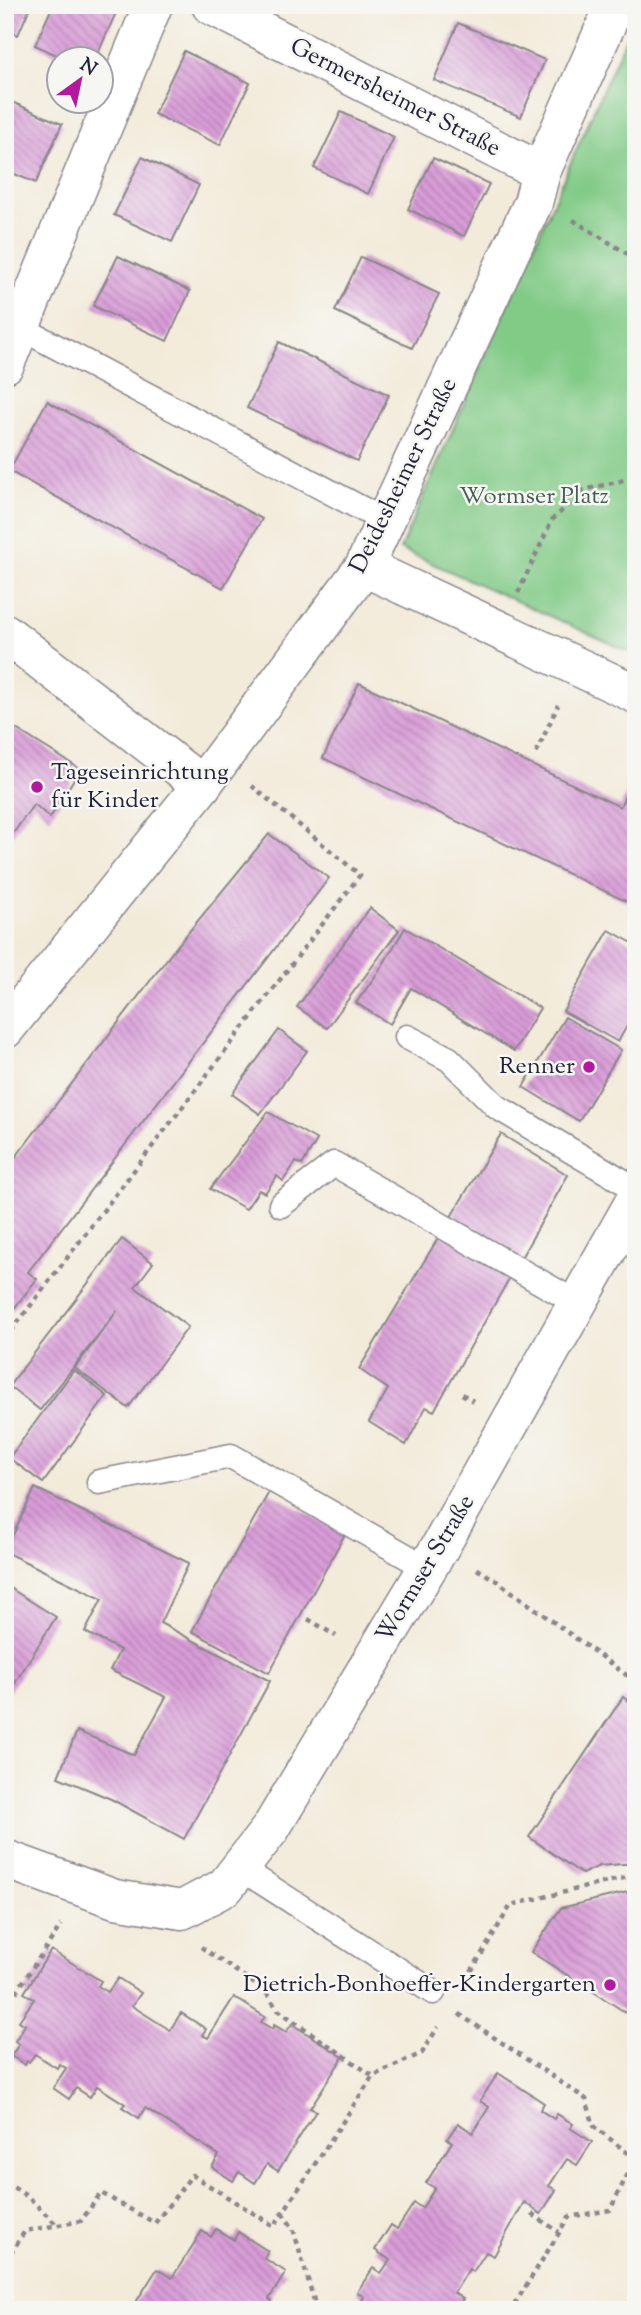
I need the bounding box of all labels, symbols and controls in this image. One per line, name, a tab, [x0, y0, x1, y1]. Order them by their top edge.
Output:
street label: Germersheimer Straße	[284, 30, 506, 166]
north arrow	[46, 46, 116, 116]
text: N	[74, 52, 102, 83]
street label: Deidesheimer Straße	[342, 372, 466, 580]
park label: Wormser Platz	[459, 480, 609, 514]
place label: Tageseinrichtung für Kinder	[51, 756, 229, 818]
marker: Tageseinrichtung für Kinder	[29, 779, 45, 795]
place label: Renner	[499, 1050, 575, 1084]
marker: Renner	[581, 1059, 597, 1075]
street label: Wormser Straße	[368, 1488, 484, 1650]
place label: Dietrich-Bonhoeffer-Kindergarten	[243, 1968, 596, 2002]
marker: Dietrich-Bonhoeffer-Kindergarten	[602, 1977, 618, 1993]

